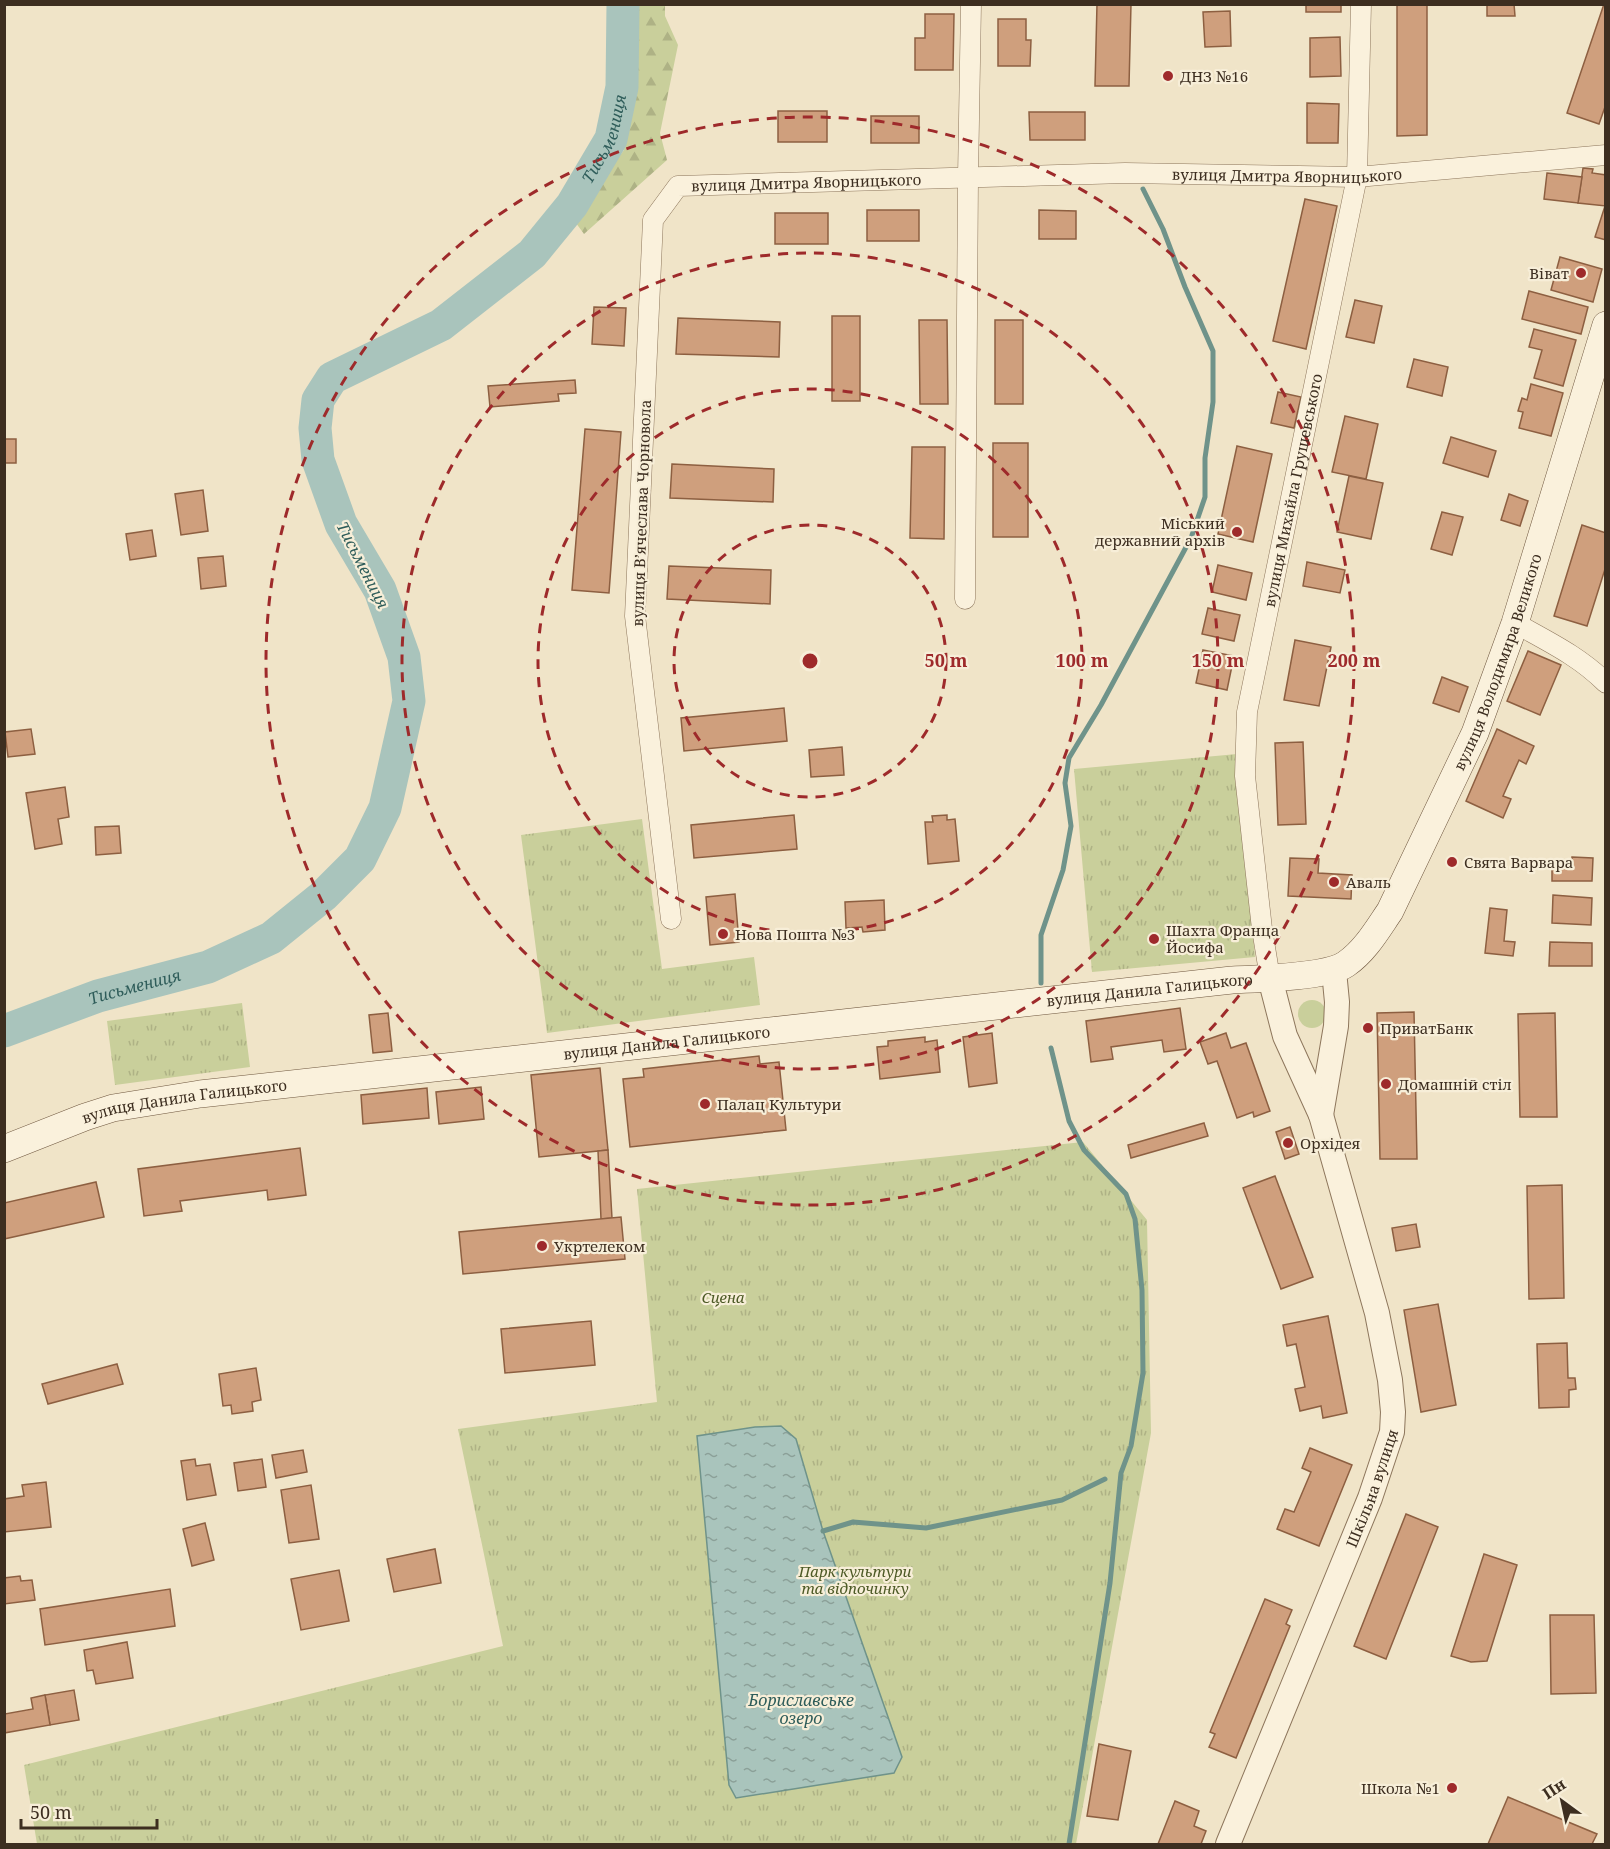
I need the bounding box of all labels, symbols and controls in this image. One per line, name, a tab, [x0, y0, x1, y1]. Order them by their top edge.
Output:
place label: ДНЗ №16	[1180, 66, 1248, 86]
marker: ДНЗ №16	[1161, 69, 1175, 83]
water label: Тисьмениця	[576, 92, 631, 187]
street label: вулиця Дмитра Яворницького	[1172, 163, 1403, 187]
street label: вулиця Дмитра Яворницького	[691, 169, 922, 196]
place label: Віват	[1529, 263, 1569, 283]
marker: Віват	[1574, 266, 1588, 280]
street label: вулиця Михайла Грушевського	[1259, 372, 1326, 609]
street label: вулиця Вʼячеслава Чорновола	[627, 399, 655, 627]
place label: Міський державний архів	[1095, 513, 1225, 550]
water label: Тисьмениця	[332, 518, 394, 612]
marker: Міський державний архів	[1230, 525, 1244, 539]
street label: вулиця Володимира Великого	[1449, 551, 1546, 774]
text: 50 m	[925, 648, 968, 672]
text: 100 m	[1056, 648, 1109, 672]
text: 150 m	[1192, 648, 1245, 672]
text: 200 m	[1328, 648, 1381, 672]
centre of rings	[800, 651, 820, 671]
place label: Свята Варвара	[1464, 852, 1573, 872]
marker: Свята Варвара	[1445, 855, 1459, 869]
place label: Аваль	[1346, 872, 1391, 892]
marker: Аваль	[1327, 875, 1341, 889]
place label: Шахта Франца Йосифа	[1166, 920, 1279, 957]
place label: Нова Пошта №3	[735, 924, 855, 944]
marker: Нова Пошта №3	[716, 927, 730, 941]
marker: Шахта Франца Йосифа	[1147, 932, 1161, 946]
water label: Тисьмениця	[85, 964, 183, 1010]
street label: вулиця Данила Галицького	[1045, 969, 1253, 1010]
place label: ПриватБанк	[1380, 1018, 1473, 1038]
street label: вулиця Данила Галицького	[562, 1021, 771, 1064]
marker: ПриватБанк	[1361, 1021, 1375, 1035]
street label: вулиця Данила Галицького	[79, 1074, 288, 1127]
place label: Домашній стіл	[1398, 1074, 1512, 1094]
marker: Домашній стіл	[1379, 1077, 1393, 1091]
place label: Палац Культури	[717, 1094, 841, 1114]
marker: Палац Культури	[698, 1097, 712, 1111]
place label: Орхідея	[1300, 1133, 1360, 1153]
marker: Орхідея	[1281, 1136, 1295, 1150]
place label: Укртелеком	[554, 1236, 645, 1256]
marker: Укртелеком	[535, 1239, 549, 1253]
park label: Сцена	[702, 1287, 745, 1307]
street label: Шкільна вулиця	[1341, 1426, 1402, 1550]
park label: Парк культури та відпочинку	[798, 1561, 912, 1598]
water label: Бориславське озеро	[747, 1689, 854, 1729]
north arrow	[1532, 1771, 1592, 1831]
text: Пн	[1538, 1773, 1570, 1804]
place label: Школа №1	[1361, 1778, 1440, 1798]
marker: Школа №1	[1445, 1781, 1459, 1795]
scale bar	[21, 1792, 158, 1830]
text: 50 m	[30, 1800, 72, 1824]

